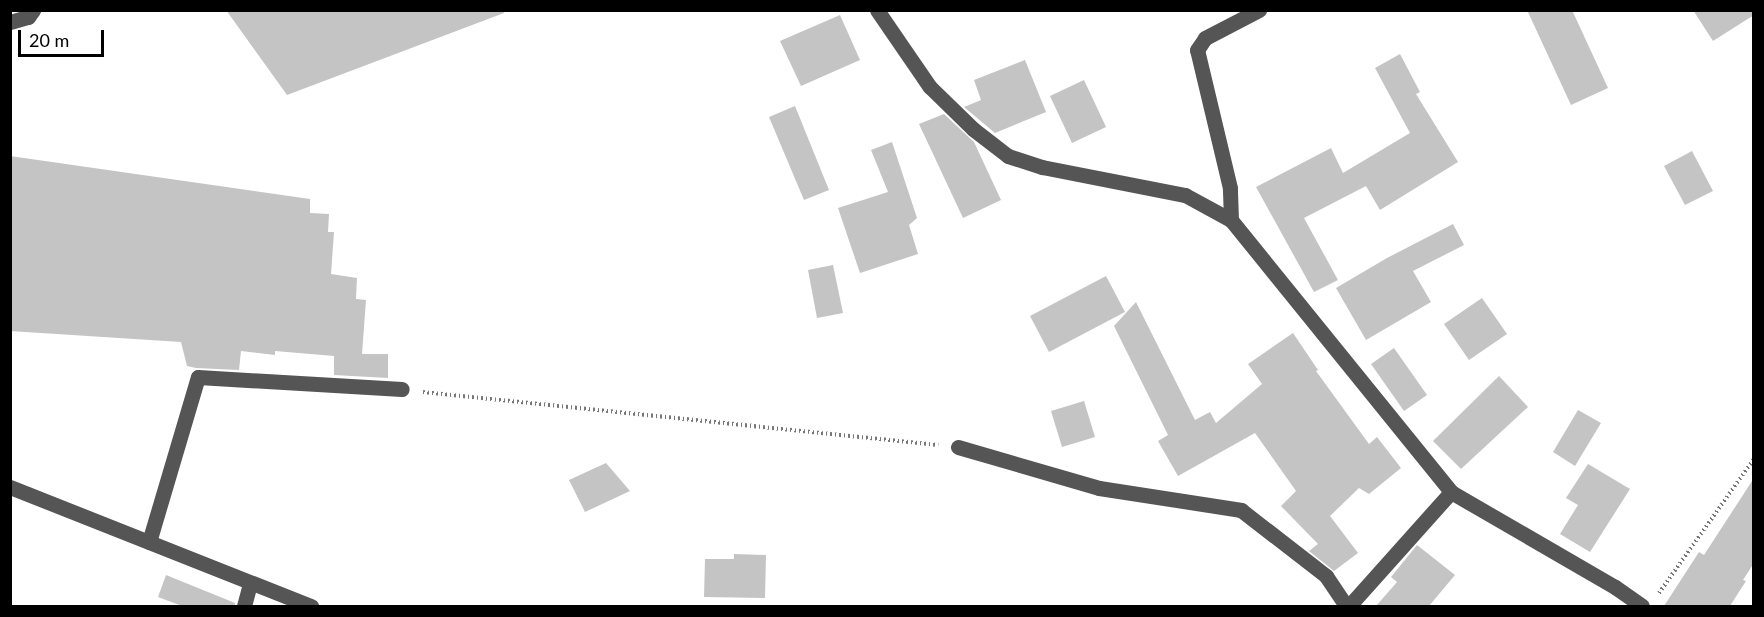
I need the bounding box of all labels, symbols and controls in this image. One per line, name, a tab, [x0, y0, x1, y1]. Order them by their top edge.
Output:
scale bar	[21, 18, 106, 56]
text: 20 m	[29, 29, 69, 51]

